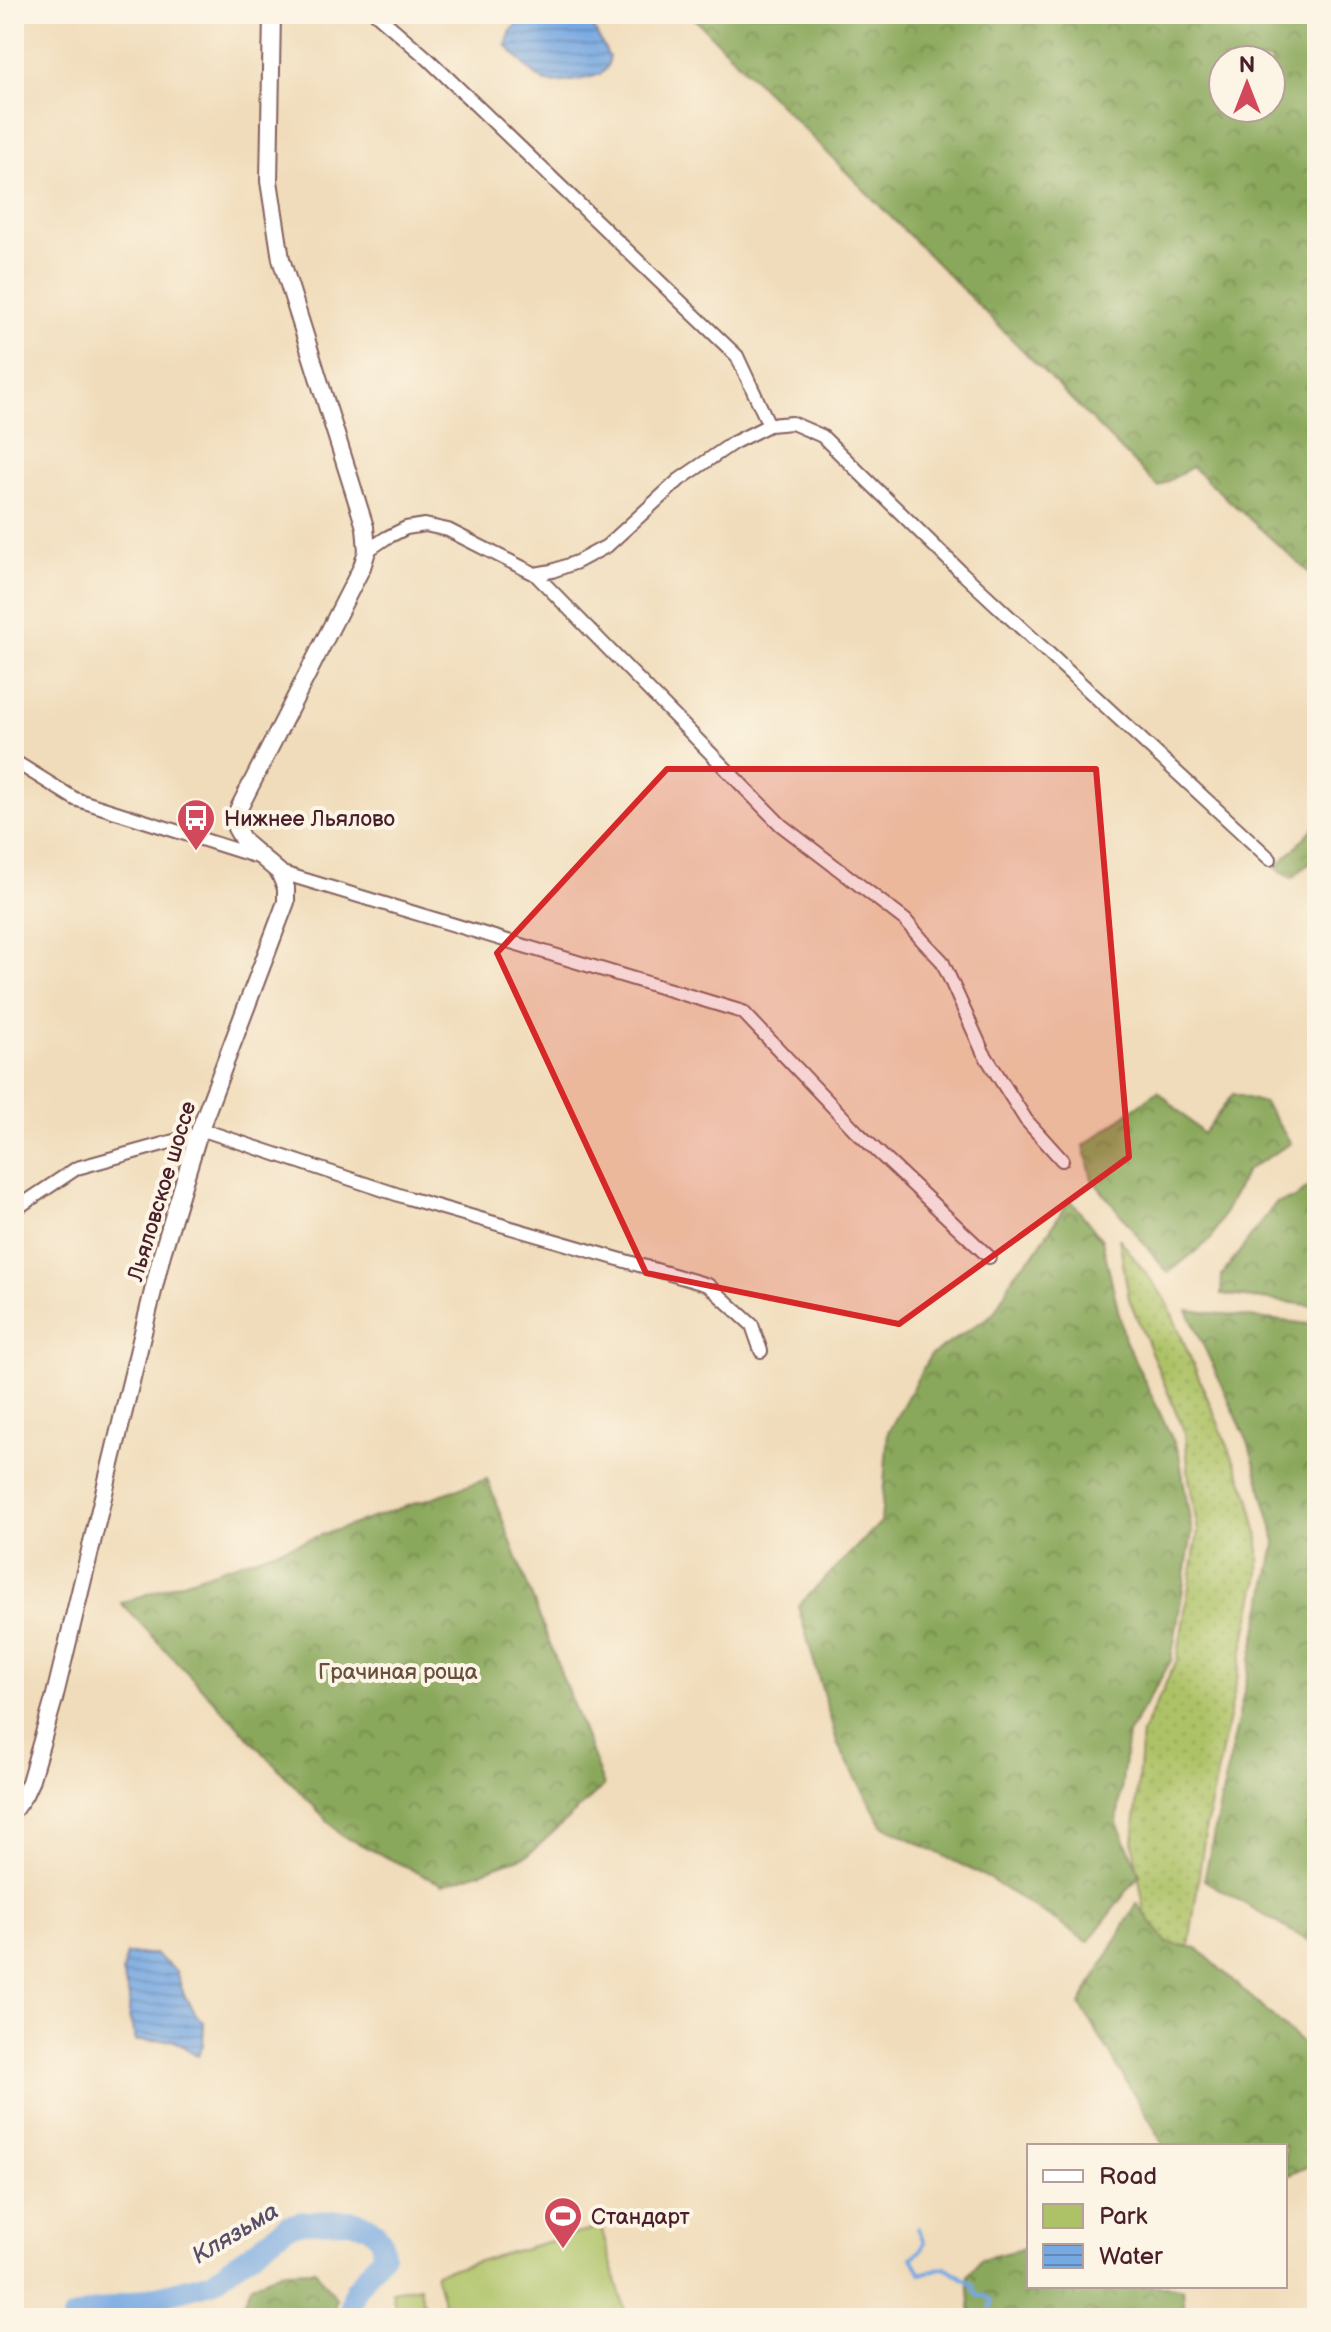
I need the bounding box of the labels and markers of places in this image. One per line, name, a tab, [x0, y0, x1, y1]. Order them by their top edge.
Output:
bus stop icon: Нижнее Льялово	[175, 797, 217, 852]
place label: Нижнее Льялово	[224, 806, 395, 833]
sports icon: Стандарт	[542, 2195, 584, 2250]
place label: Стандарт	[591, 2204, 690, 2231]

